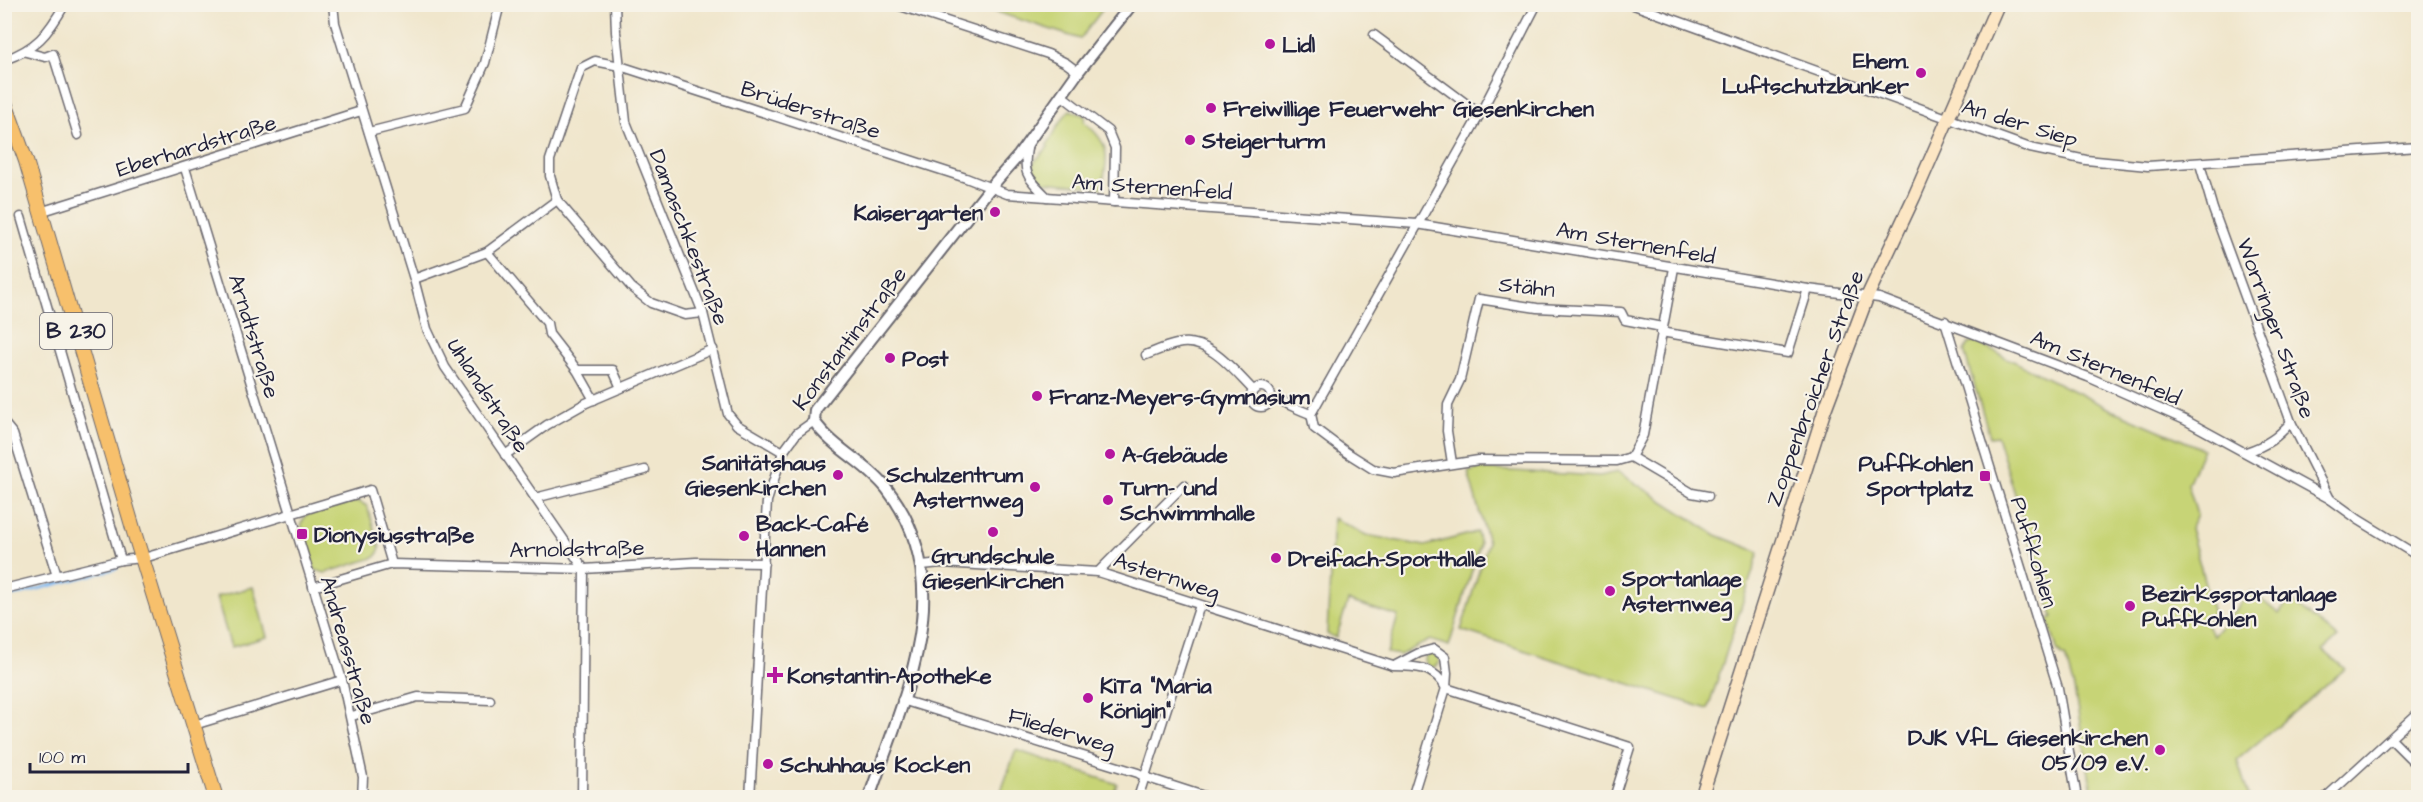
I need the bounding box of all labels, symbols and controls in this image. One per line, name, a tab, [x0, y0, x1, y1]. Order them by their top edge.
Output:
place label: Lidl	[1282, 30, 1316, 61]
marker: Lidl	[1263, 37, 1277, 51]
place label: Ehem. Luftschutzbunker	[1722, 46, 1910, 102]
marker: Ehem. Luftschutzbunker	[1914, 66, 1928, 80]
street label: Brüderstraße	[737, 73, 884, 148]
street label: An der Siep	[1958, 91, 2081, 156]
place label: Freiwillige Feuerwehr Giesenkirchen	[1223, 94, 1594, 126]
marker: Freiwillige Feuerwehr Giesenkirchen	[1204, 101, 1218, 115]
street label: Eberhardstraße	[113, 107, 280, 185]
place label: Steigerturm	[1201, 126, 1326, 158]
marker: Steigerturm	[1183, 133, 1197, 147]
street label: Damaschkestraße	[641, 145, 736, 330]
street label: Am Sternenfeld	[1071, 166, 1233, 209]
place label: Kaisergarten	[854, 198, 983, 230]
marker: Kaisergarten	[988, 205, 1002, 219]
street label: Am Sternenfeld	[1554, 214, 1718, 273]
street label: Worringer Straße	[2228, 234, 2323, 423]
street label: Konstantinstraße	[786, 260, 915, 417]
street label: Zoppenbroicher Straße	[1758, 266, 1873, 511]
street label: Stähn	[1497, 269, 1556, 306]
street label: Arndtstraße	[220, 271, 287, 402]
road number: B 230	[40, 313, 112, 349]
street label: Am Sternenfeld	[2025, 323, 2185, 414]
street label: Uhlandstraße	[439, 332, 536, 459]
place label: Post	[902, 344, 949, 375]
marker: Post	[883, 351, 897, 365]
place label: Franz-Meyers-Gymnasium	[1049, 382, 1311, 415]
marker: Franz-Meyers-Gymnasium	[1030, 389, 1044, 403]
place label: A-Gebäude	[1122, 440, 1228, 471]
marker: A-Gebäude	[1103, 447, 1117, 461]
place label: Sanitätshaus Giesenkirchen	[685, 448, 826, 504]
place label: Puffkohlen Sportplatz	[1859, 449, 1974, 505]
place label: Schulzentrum Asternweg	[885, 460, 1024, 517]
marker: Sanitätshaus Giesenkirchen	[831, 468, 845, 482]
marker: Puffkohlen Sportplatz	[1978, 469, 1992, 483]
place label: Turn- und Schwimmhalle	[1119, 473, 1255, 529]
marker: Schulzentrum Asternweg	[1028, 480, 1042, 494]
marker: Turn- und Schwimmhalle	[1101, 493, 1115, 507]
street label: Puffkohlen	[2002, 493, 2065, 612]
place label: Back-Café Hannen	[756, 509, 869, 565]
place label: Dionysiusstraße	[314, 520, 475, 553]
marker: Grundschule Giesenkirchen	[986, 525, 1000, 539]
marker: Dionysiusstraße	[295, 527, 309, 541]
marker: Back-Café Hannen	[737, 529, 751, 543]
street label: Arnoldstraße	[509, 533, 645, 566]
place label: Grundschule Giesenkirchen	[922, 541, 1064, 597]
place label: Dreifach-Sporthalle	[1288, 544, 1486, 575]
street label: Asternweg	[1109, 545, 1224, 609]
marker: Dreifach-Sporthalle	[1269, 551, 1283, 565]
place label: Sportanlage Asternweg	[1621, 564, 1742, 621]
street label: Andreasstraße	[312, 572, 384, 729]
place label: Bezirkssportanlage Puffkohlen	[2142, 579, 2337, 635]
marker: Sportanlage Asternweg	[1603, 584, 1617, 598]
marker: Bezirkssportanlage Puffkohlen	[2123, 599, 2137, 613]
place label: Konstantin-Apotheke	[787, 661, 992, 692]
marker: Konstantin-Apotheke	[768, 668, 782, 682]
place label: KiTa "Maria Königin"	[1100, 671, 1212, 728]
marker: KiTa "Maria Königin"	[1081, 691, 1095, 705]
street label: Fliederweg	[1004, 700, 1119, 763]
place label: DJK VfL Giesenkirchen 05/09 e.V.	[1908, 723, 2148, 779]
scale bar	[30, 736, 188, 774]
marker: DJK VfL Giesenkirchen 05/09 e.V.	[2153, 743, 2167, 757]
text: 100 m	[39, 745, 85, 770]
place label: Schuhhaus Kocken	[779, 750, 970, 781]
marker: Schuhhaus Kocken	[761, 757, 775, 771]

